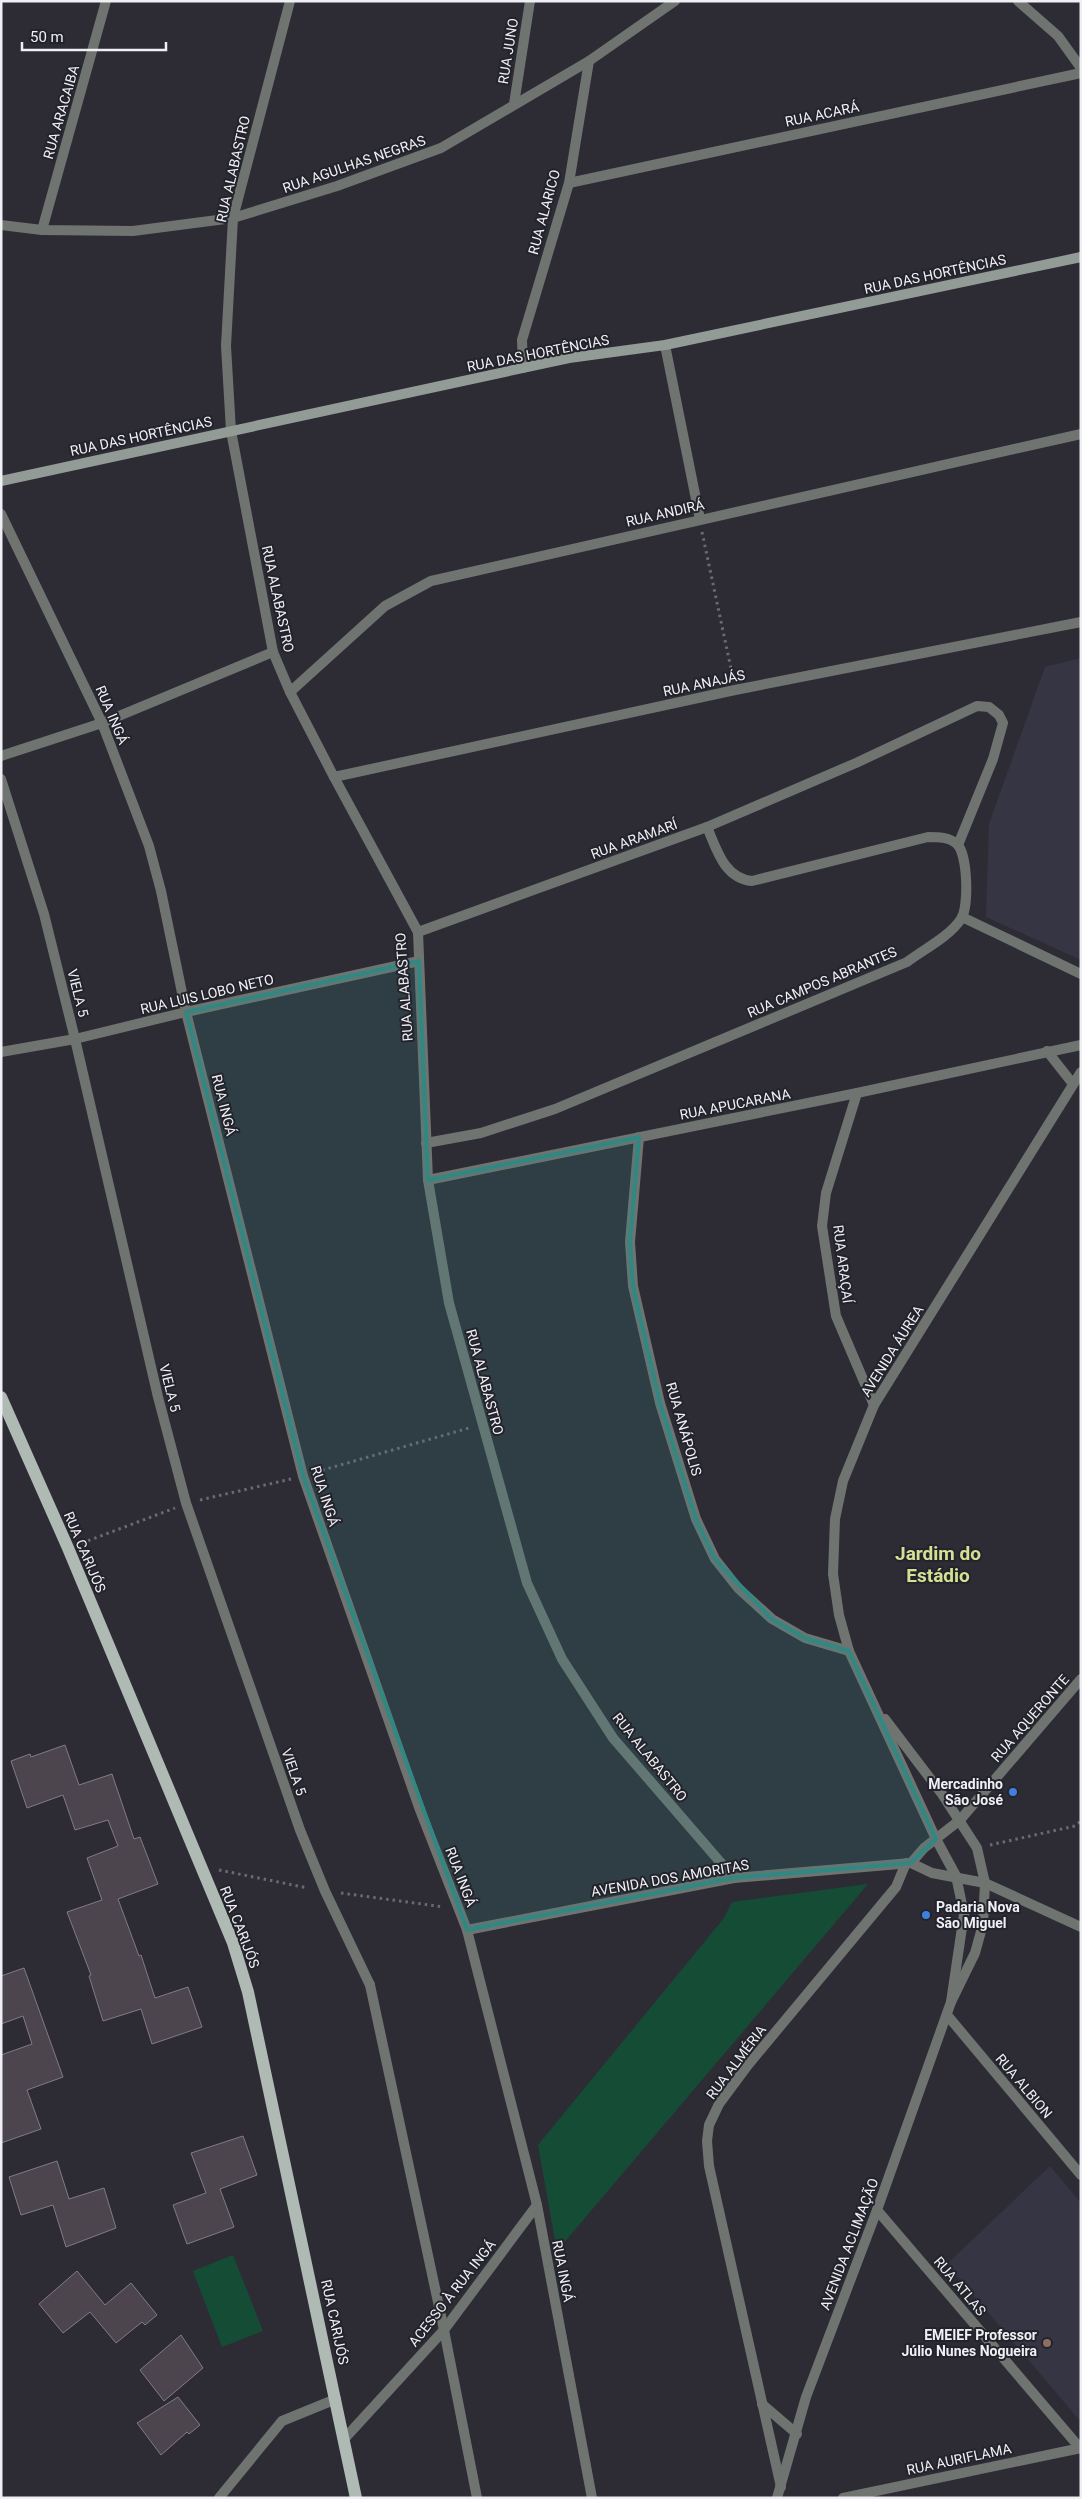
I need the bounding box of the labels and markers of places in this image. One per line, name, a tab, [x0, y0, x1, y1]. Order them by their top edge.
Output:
place label: Mercadinho São José	[928, 1776, 1003, 1808]
marker: Mercadinho São José	[1007, 1786, 1019, 1798]
place label: Padaria Nova São Miguel	[936, 1899, 1020, 1931]
marker: Padaria Nova São Miguel	[920, 1909, 932, 1921]
place label: EMEIEF Professor Júlio Nunes Nogueira	[901, 2327, 1038, 2359]
marker: EMEIEF Professor Júlio Nunes Nogueira	[1041, 2337, 1053, 2349]

